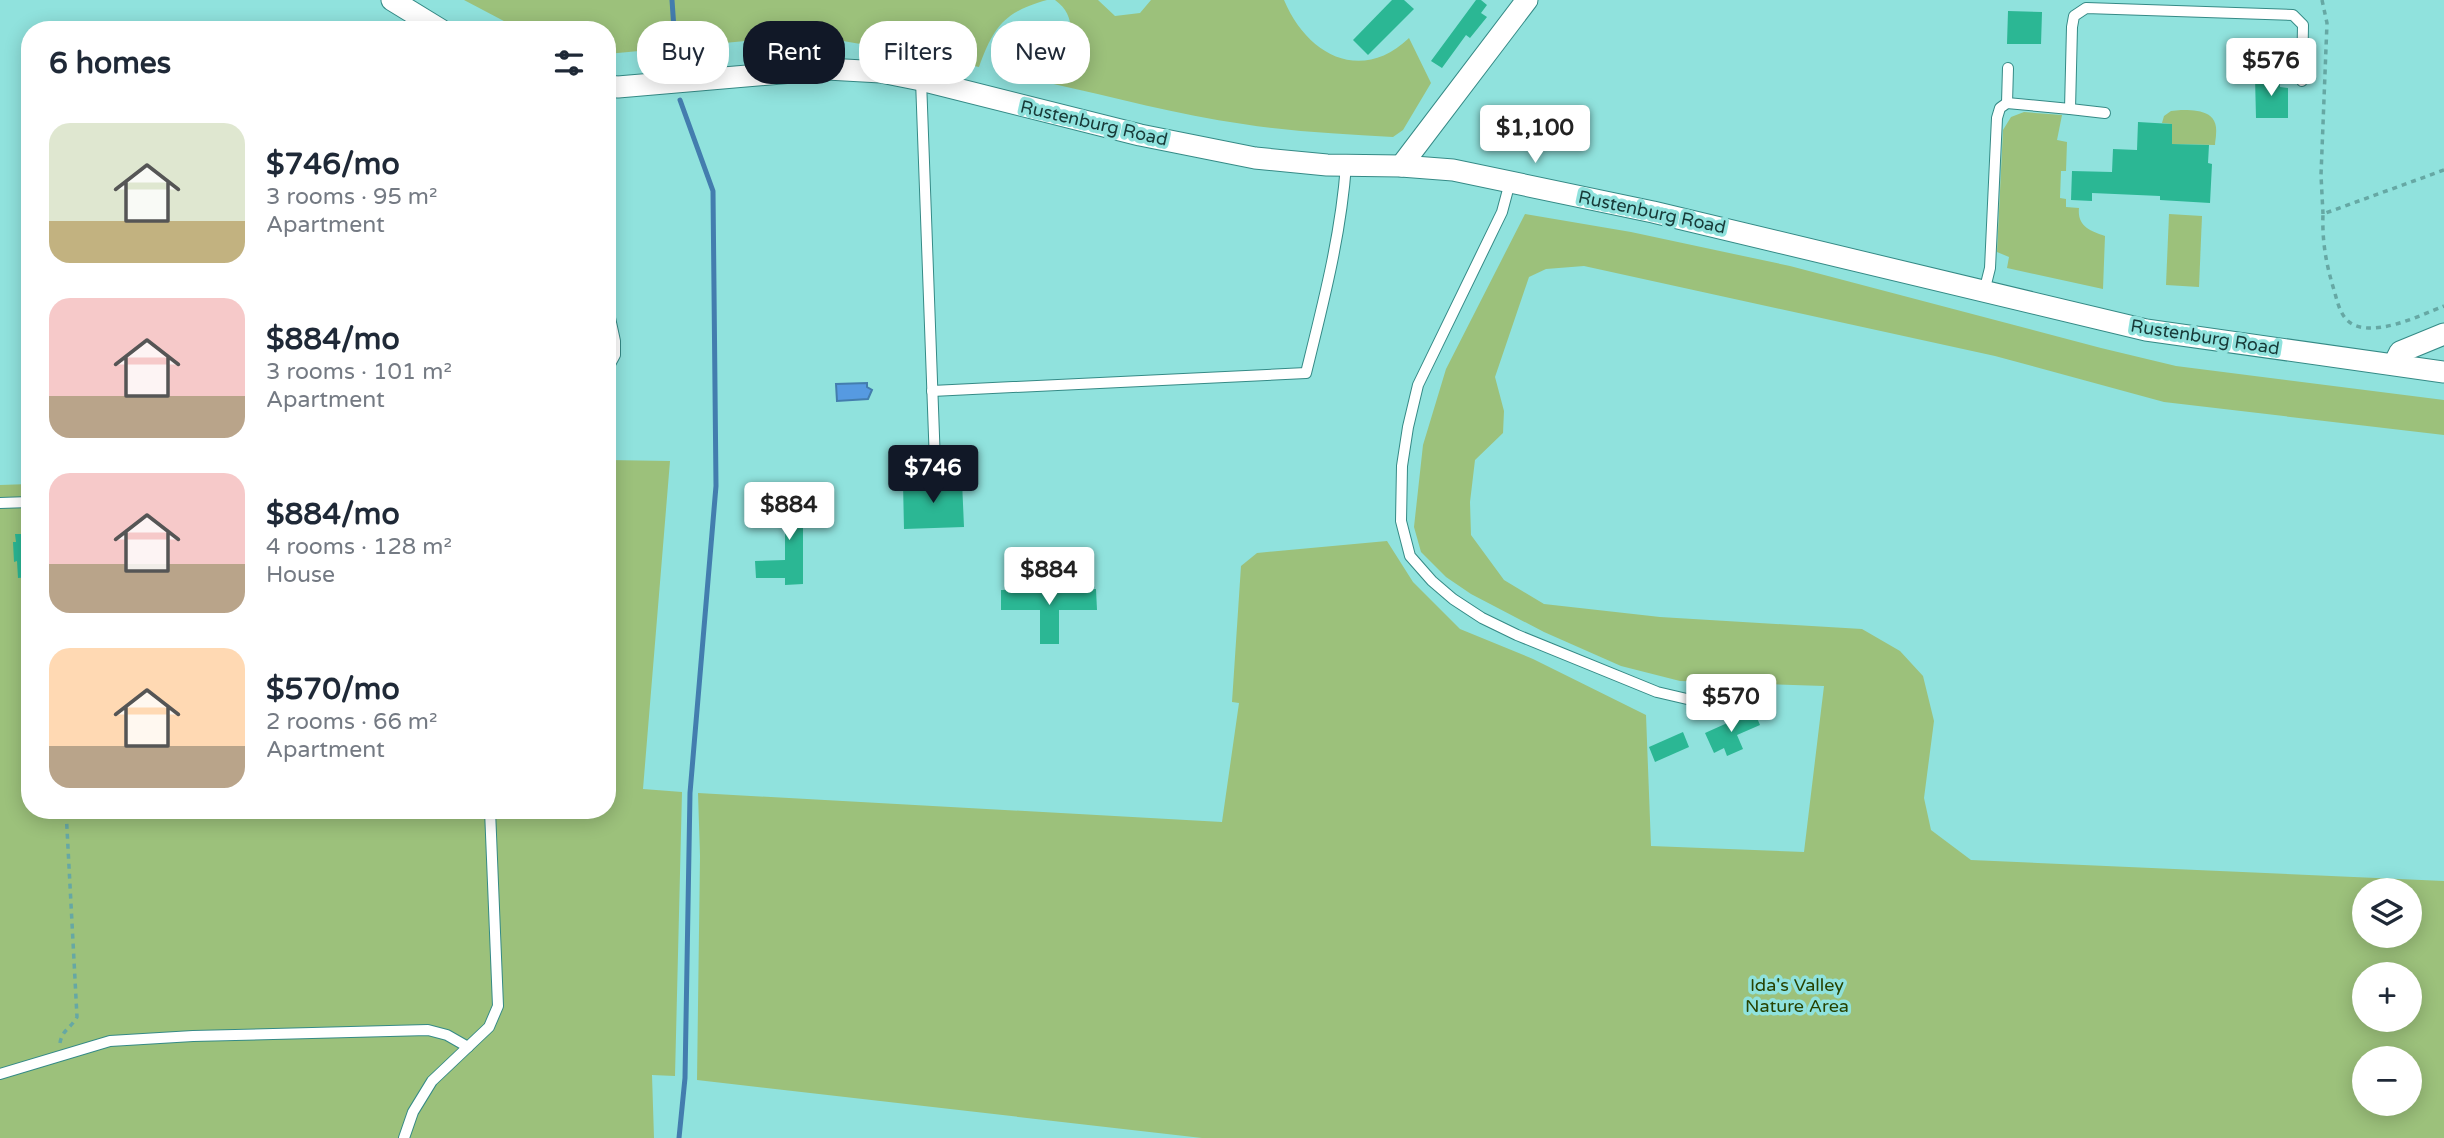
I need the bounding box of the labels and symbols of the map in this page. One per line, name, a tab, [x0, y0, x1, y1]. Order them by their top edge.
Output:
pin: $576	[2230, 38, 2312, 98]
street label: Rustenburg Road	[1018, 95, 1170, 151]
pin: $1,100	[1478, 106, 1592, 165]
street label: Rustenburg Road	[1576, 186, 1728, 238]
street label: Rustenburg Road	[2129, 314, 2281, 360]
pin: $746	[892, 446, 974, 505]
pin: $884	[748, 482, 830, 542]
pin: $884	[1008, 548, 1090, 607]
pin: $570	[1690, 674, 1772, 734]
park label: Ida's Valley Nature Area	[1745, 974, 1849, 1017]

